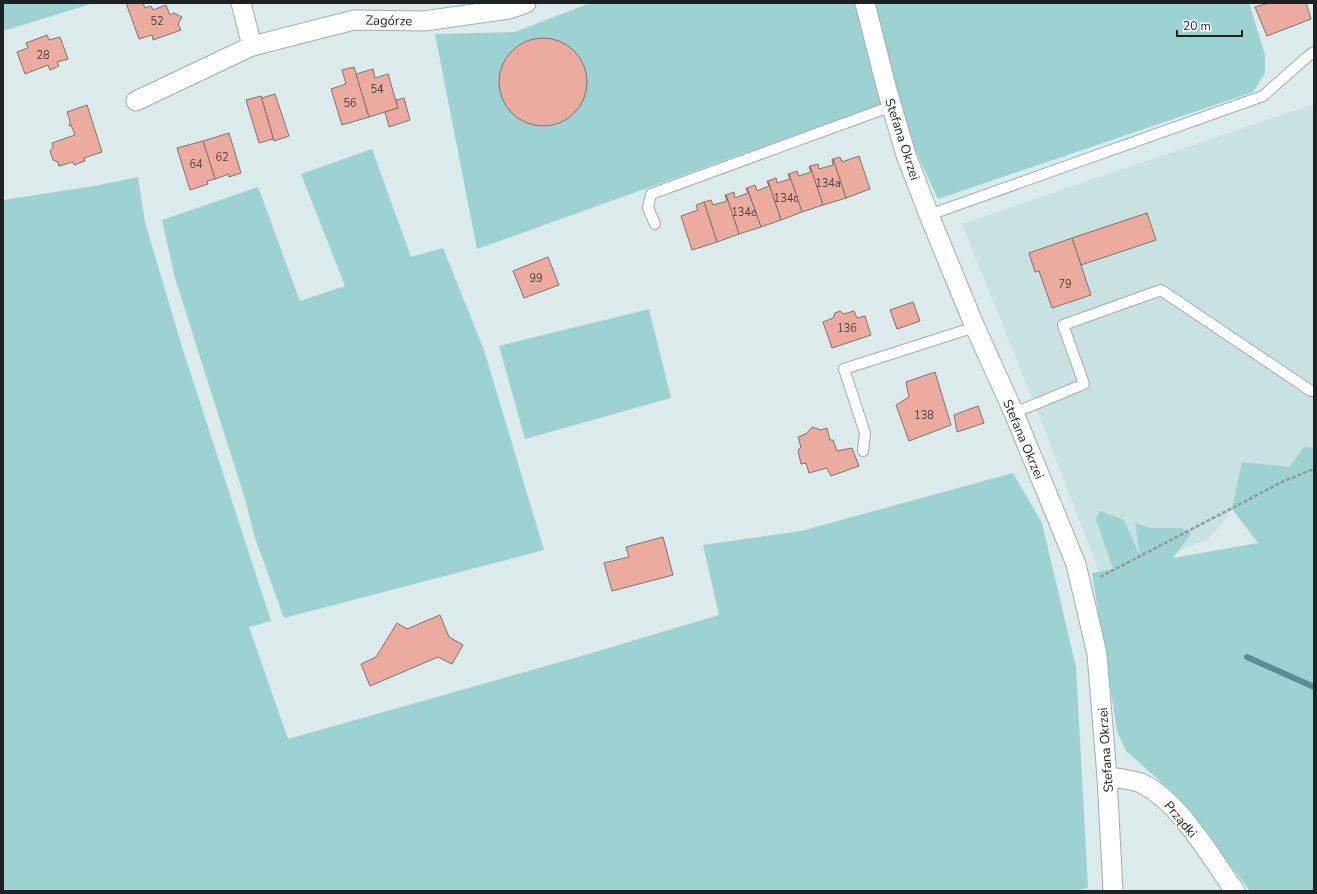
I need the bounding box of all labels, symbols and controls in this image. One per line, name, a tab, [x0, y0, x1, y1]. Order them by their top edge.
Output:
street label: Zagórze	[365, 12, 413, 30]
scale bar	[1177, 12, 1242, 38]
house number: 52	[150, 14, 164, 29]
text: 20 m	[1183, 18, 1211, 34]
house number: 28	[36, 48, 50, 63]
house number: 54	[370, 82, 384, 97]
house number: 56	[343, 96, 357, 111]
street label: Stefana Okrzei	[880, 96, 924, 183]
house number: 62	[215, 150, 229, 165]
house number: 64	[189, 157, 203, 172]
house number: 134a	[815, 176, 841, 191]
house number: 134c	[774, 191, 798, 206]
house number: 134e	[731, 205, 757, 220]
house number: 99	[529, 271, 543, 286]
house number: 79	[1058, 277, 1072, 292]
house number: 136	[837, 321, 857, 336]
street label: Stefana Okrzei	[998, 397, 1048, 482]
house number: 138	[914, 408, 934, 423]
street label: Stefana Okrzei	[1094, 707, 1118, 793]
street label: Prządki	[1160, 797, 1201, 842]

